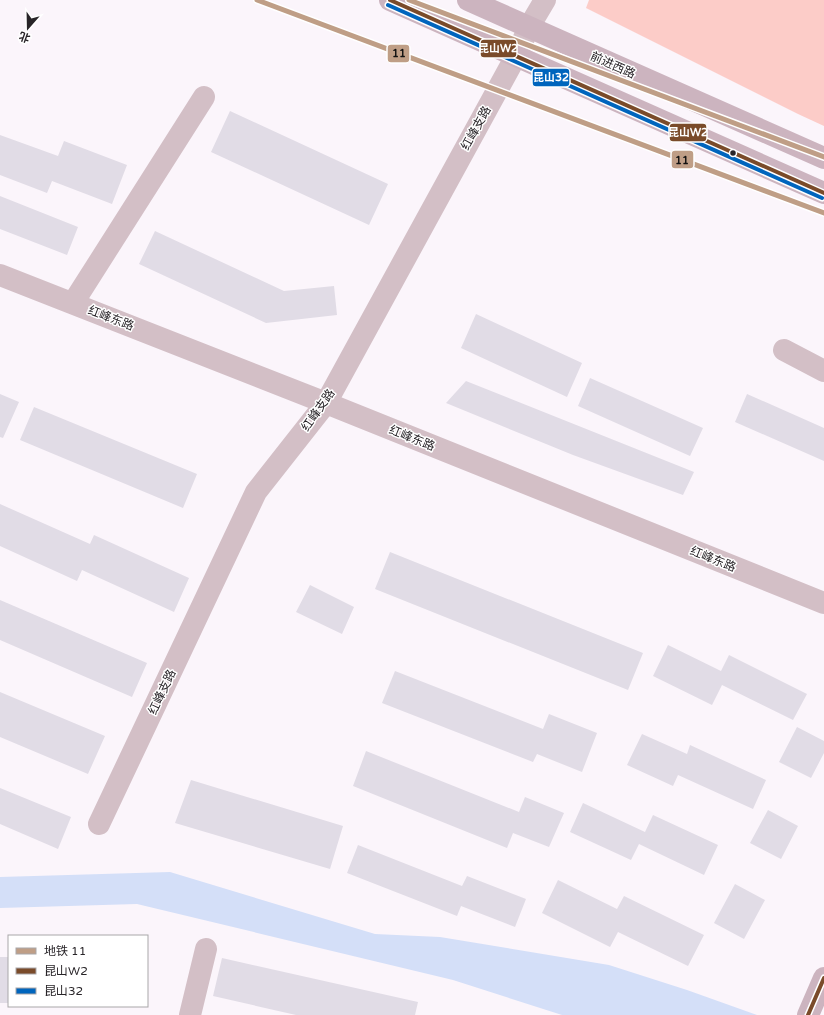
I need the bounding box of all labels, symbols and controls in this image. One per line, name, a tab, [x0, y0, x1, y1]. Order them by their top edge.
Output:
north arrow	[8, 8, 48, 48]
text: 北	[17, 29, 32, 45]
line badge: 昆山W2	[480, 39, 517, 58]
text: 昆山W2	[478, 42, 518, 55]
line badge: 11	[387, 44, 410, 63]
text: 11	[392, 47, 406, 60]
street label: 前进西路	[588, 49, 638, 81]
line badge: 昆山32	[532, 68, 570, 87]
text: 昆山32	[533, 71, 569, 84]
street label: 红峰支路	[458, 104, 494, 152]
line badge: 昆山W2	[669, 123, 707, 142]
text: 昆山W2	[668, 126, 708, 139]
unlabelled marker	[728, 148, 738, 158]
line badge: 11	[671, 150, 694, 169]
text: 11	[675, 154, 689, 167]
street label: 红峰东路	[86, 303, 136, 333]
street label: 红峰支路	[298, 386, 338, 434]
street label: 红峰东路	[387, 423, 437, 453]
street label: 红峰东路	[688, 544, 738, 574]
street label: 红峰支路	[146, 667, 178, 717]
legend	[8, 935, 148, 1007]
text: 地铁 11	[44, 944, 86, 958]
text: 昆山W2	[44, 964, 88, 978]
text: 昆山32	[44, 984, 83, 998]

